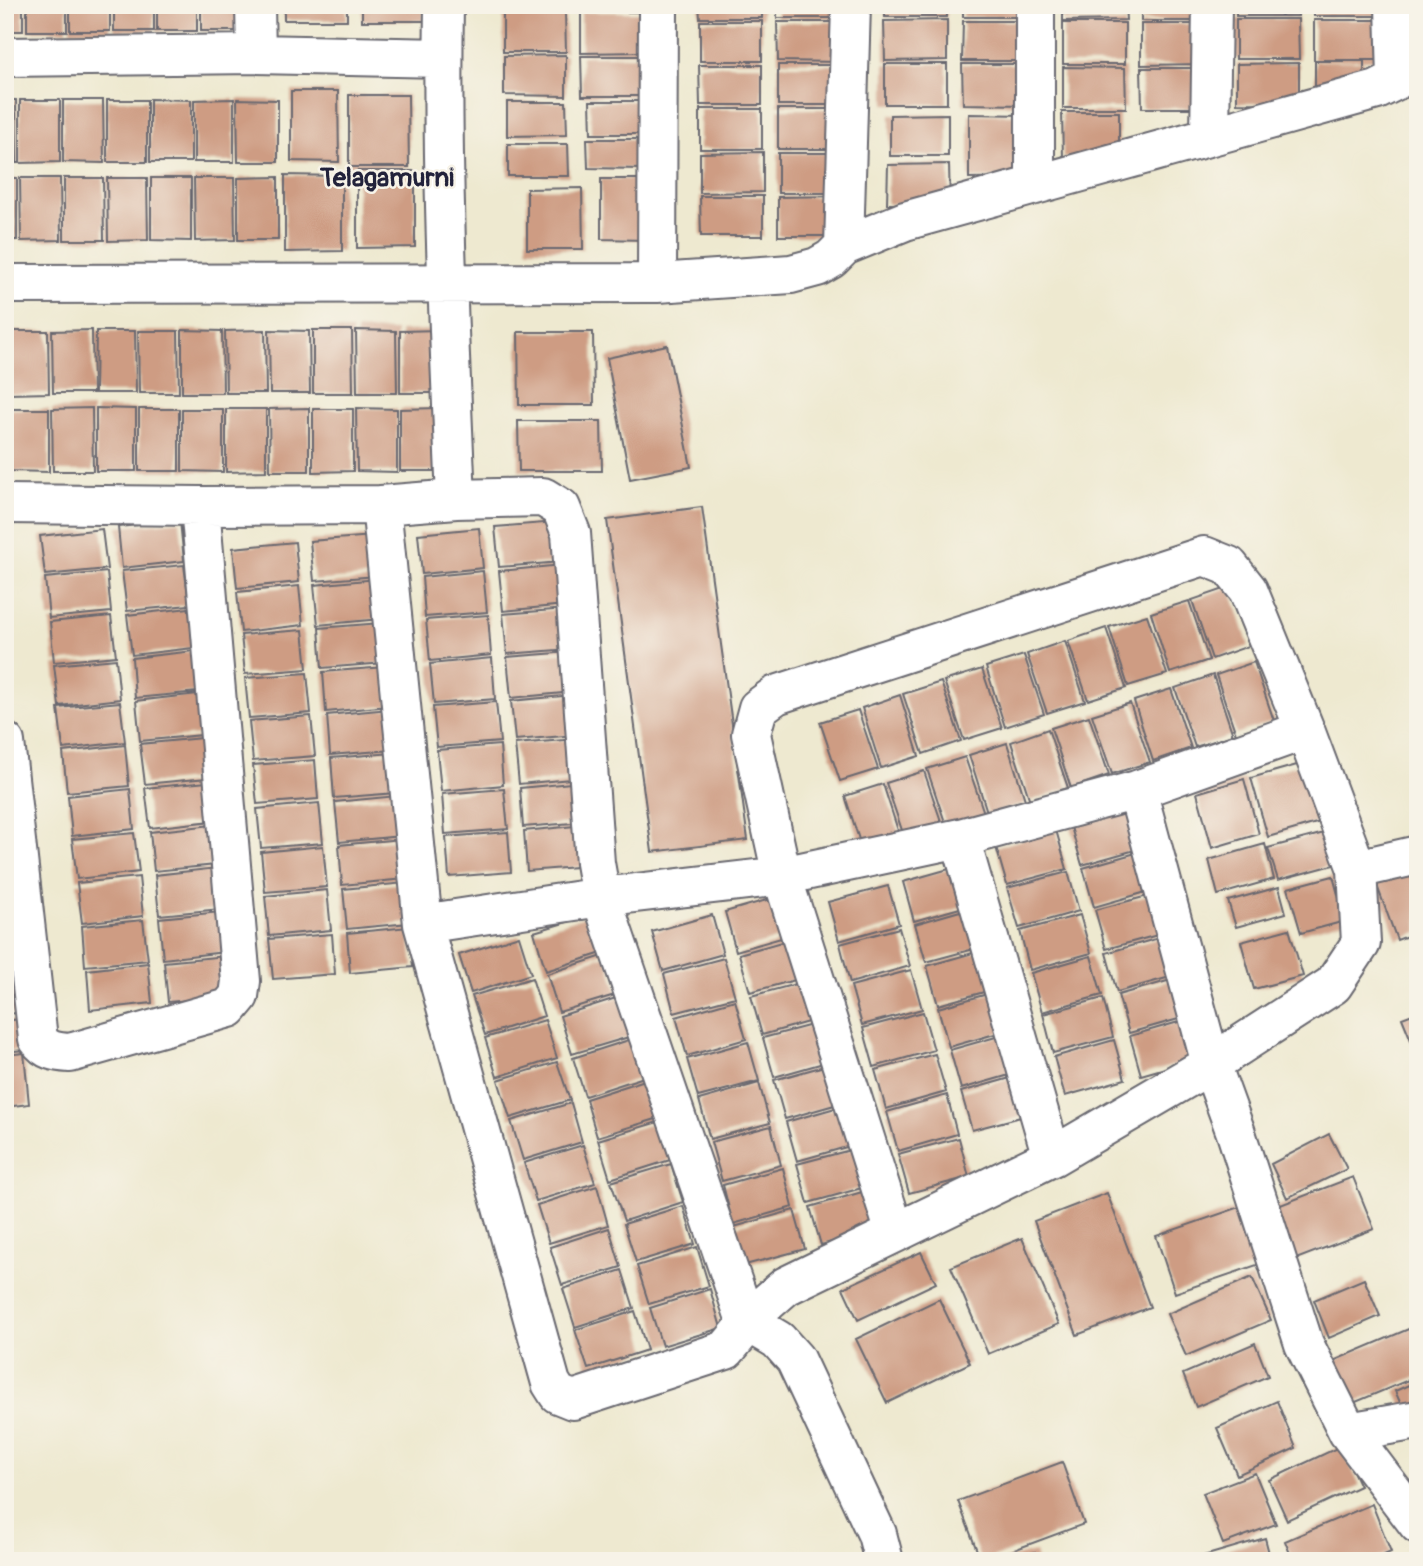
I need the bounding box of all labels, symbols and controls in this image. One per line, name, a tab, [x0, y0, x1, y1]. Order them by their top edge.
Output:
district label: Telagamurni	[319, 162, 454, 194]

